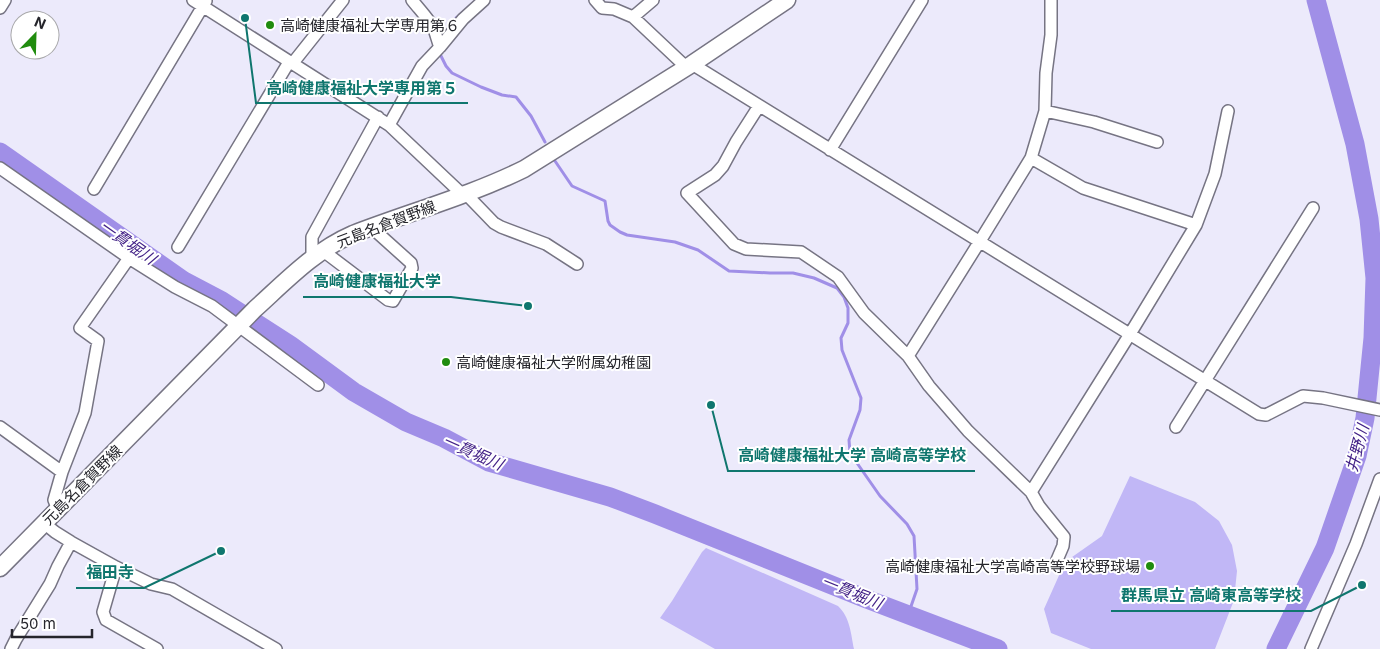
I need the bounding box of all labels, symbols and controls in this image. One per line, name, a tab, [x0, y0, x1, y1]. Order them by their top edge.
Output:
north arrow	[10, 10, 60, 60]
text: N	[32, 13, 49, 32]
place label: 高崎健康福祉大学専用第６	[280, 16, 460, 35]
marker: 高崎健康福祉大学専用第６	[264, 19, 276, 31]
callout: 高崎健康福祉大学専用第５	[256, 72, 468, 103]
text: 高崎健康福祉大学専用第５	[266, 78, 458, 98]
street label: 元島名倉賀野線	[334, 196, 438, 252]
water label: 一貫堀川	[96, 215, 162, 270]
callout: 高崎健康福祉大学	[303, 266, 451, 297]
text: 高崎健康福祉大学	[313, 271, 441, 291]
place label: 高崎健康福祉大学附属幼稚園	[456, 353, 651, 372]
marker: 高崎健康福祉大学附属幼稚園	[440, 356, 452, 368]
water label: 井野川	[1341, 420, 1373, 474]
water label: 一貫堀川	[440, 430, 508, 475]
callout: 高崎健康福祉大学 高崎高等学校	[728, 440, 975, 471]
street label: 元島名倉賀野線	[38, 441, 126, 529]
text: 高崎健康福祉大学 高崎高等学校	[738, 445, 966, 465]
callout: 福田寺	[76, 557, 144, 588]
place label: 高崎健康福祉大学高崎高等学校野球場	[885, 557, 1140, 576]
marker: 高崎健康福祉大学高崎高等学校野球場	[1144, 560, 1156, 572]
text: 福田寺	[86, 562, 134, 582]
water label: 一貫堀川	[819, 571, 887, 614]
callout: 群馬県立 高崎東高等学校	[1111, 580, 1311, 611]
text: 群馬県立 高崎東高等学校	[1121, 585, 1301, 605]
scale bar	[12, 606, 92, 638]
text: 50 m	[20, 614, 56, 633]

